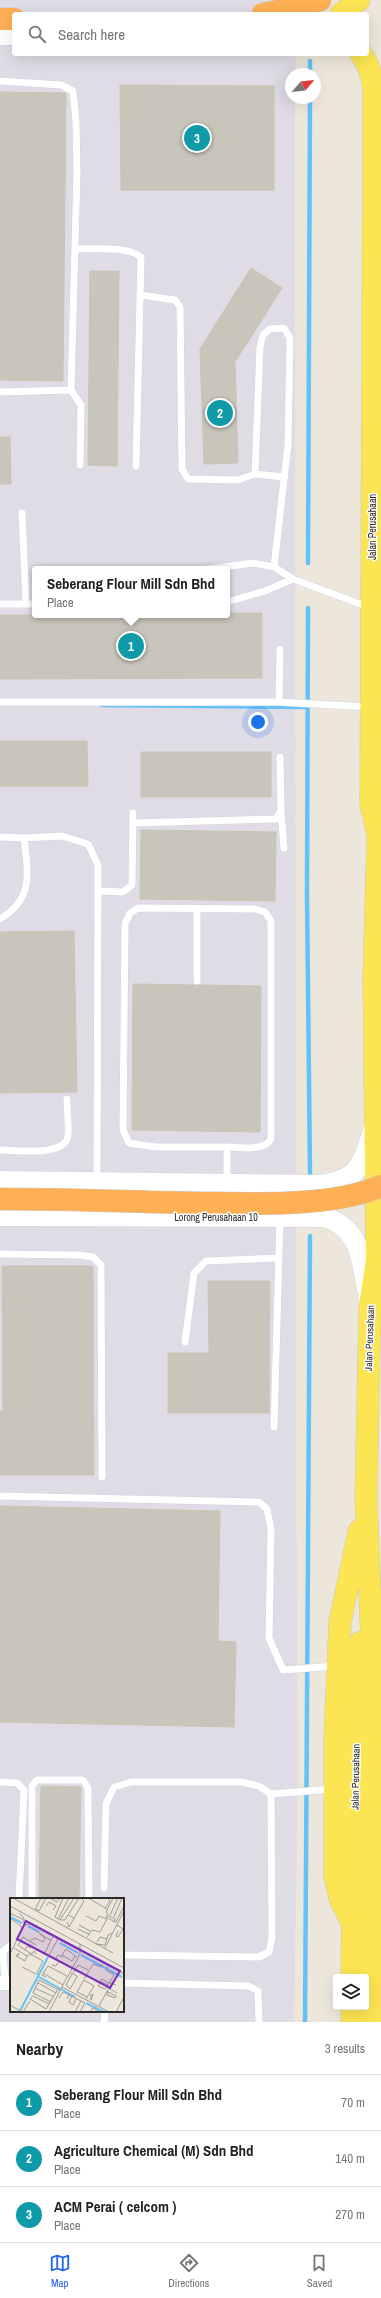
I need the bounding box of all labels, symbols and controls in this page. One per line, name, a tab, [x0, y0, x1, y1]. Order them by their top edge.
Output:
search box	[12, 12, 369, 56]
icon: search	[26, 23, 48, 45]
text: Search here	[58, 24, 125, 45]
north arrow	[285, 68, 321, 104]
pin: 3	[184, 123, 210, 153]
pin: 2	[207, 398, 233, 428]
street label: Jalan Perusahaan	[366, 494, 379, 560]
popup	[32, 566, 230, 618]
text: Seberang Flour Mill Sdn Bhd	[47, 573, 215, 594]
text: Place	[47, 594, 74, 611]
pin: 1	[118, 631, 144, 661]
your location	[248, 712, 268, 732]
street label: Lorong Perusahaan 10	[174, 1211, 258, 1224]
street label: Jalan Perusahaan	[362, 1305, 377, 1371]
street label: Jalan Perusahaan	[348, 1744, 363, 1810]
inset map	[10, 1898, 124, 2012]
map controls	[333, 1974, 369, 2010]
button: layers	[333, 1974, 369, 2010]
text: Nearby	[16, 2037, 63, 2060]
text: 3 results	[325, 2040, 365, 2057]
text: Seberang Flour Mill Sdn Bhd	[54, 2084, 222, 2105]
text: 1	[26, 2094, 32, 2111]
text: 70 m	[341, 2094, 365, 2111]
text: Place	[54, 2105, 81, 2122]
text: Agriculture Chemical (M) Sdn Bhd	[54, 2140, 254, 2161]
text: 2	[26, 2150, 32, 2167]
text: 140 m	[335, 2150, 365, 2167]
text: Place	[54, 2161, 81, 2178]
text: ACM Perai ( celcom )	[54, 2196, 176, 2217]
text: 3	[26, 2206, 32, 2223]
text: 270 m	[335, 2206, 365, 2223]
text: Place	[54, 2217, 81, 2234]
tab: Map	[49, 2252, 71, 2290]
tab: Directions	[168, 2252, 209, 2290]
tab: Saved	[307, 2252, 332, 2290]

